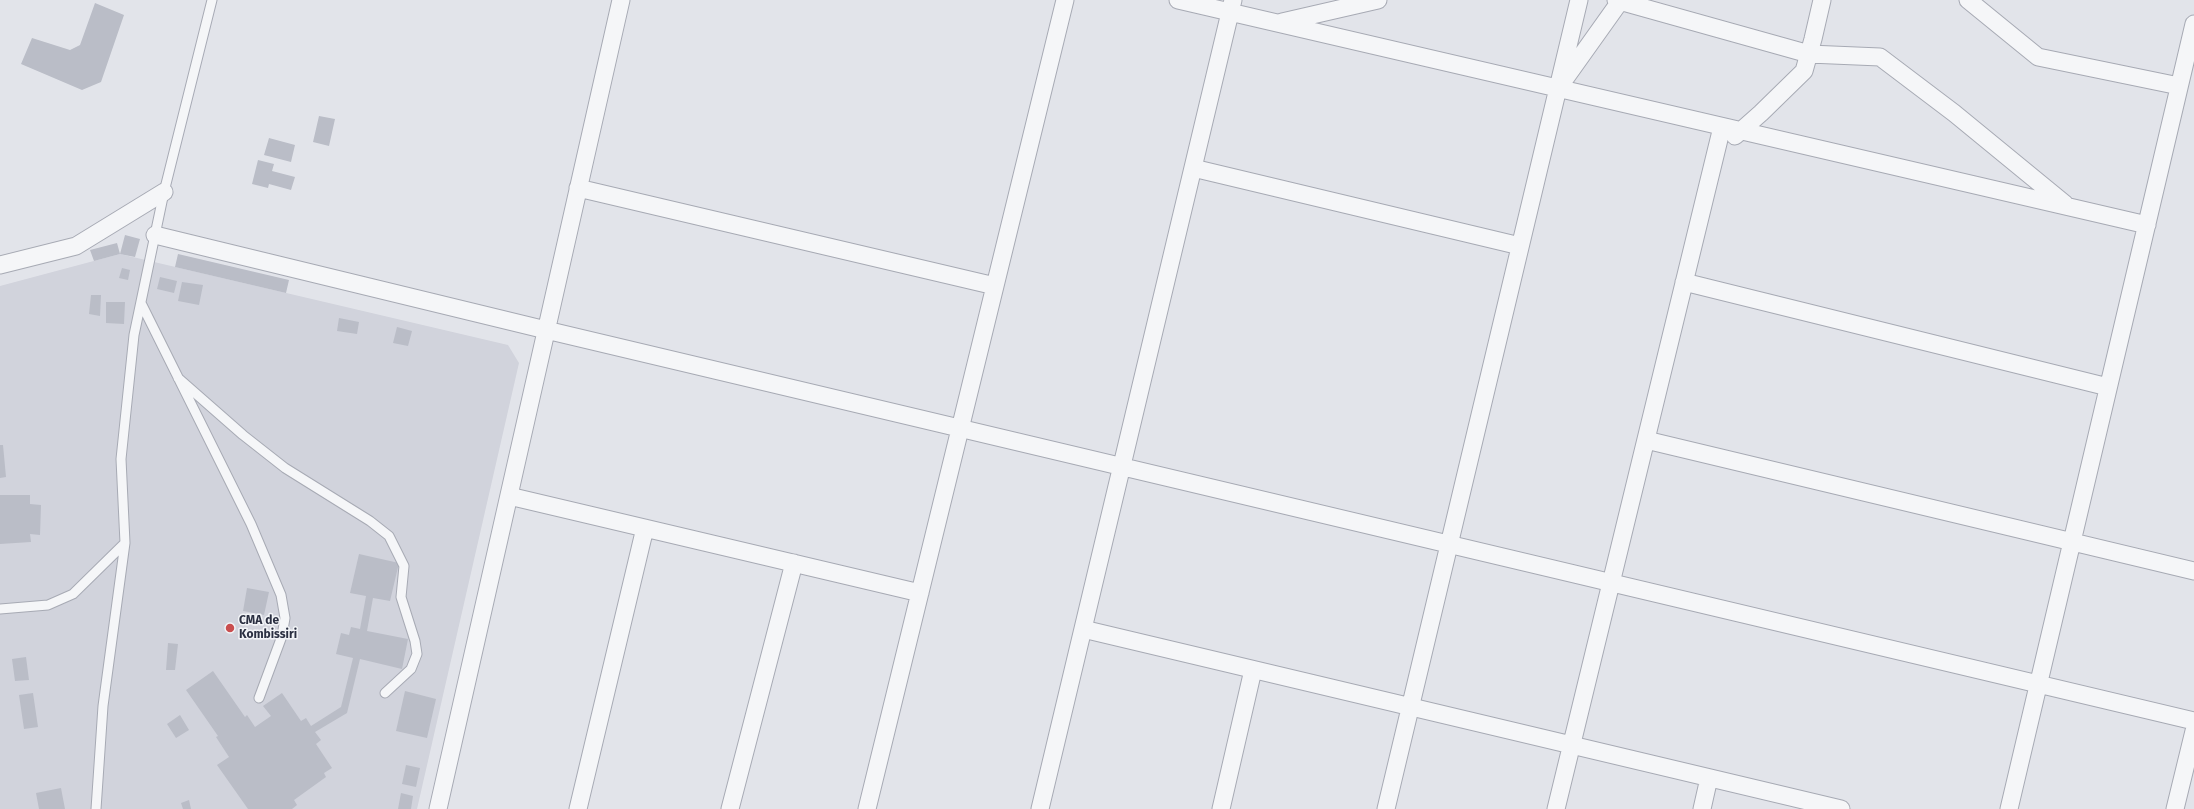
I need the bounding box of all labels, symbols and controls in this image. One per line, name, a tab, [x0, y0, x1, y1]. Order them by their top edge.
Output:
place label: CMA de Kombissiri	[239, 614, 297, 642]
marker: CMA de Kombissiri	[224, 622, 236, 634]

